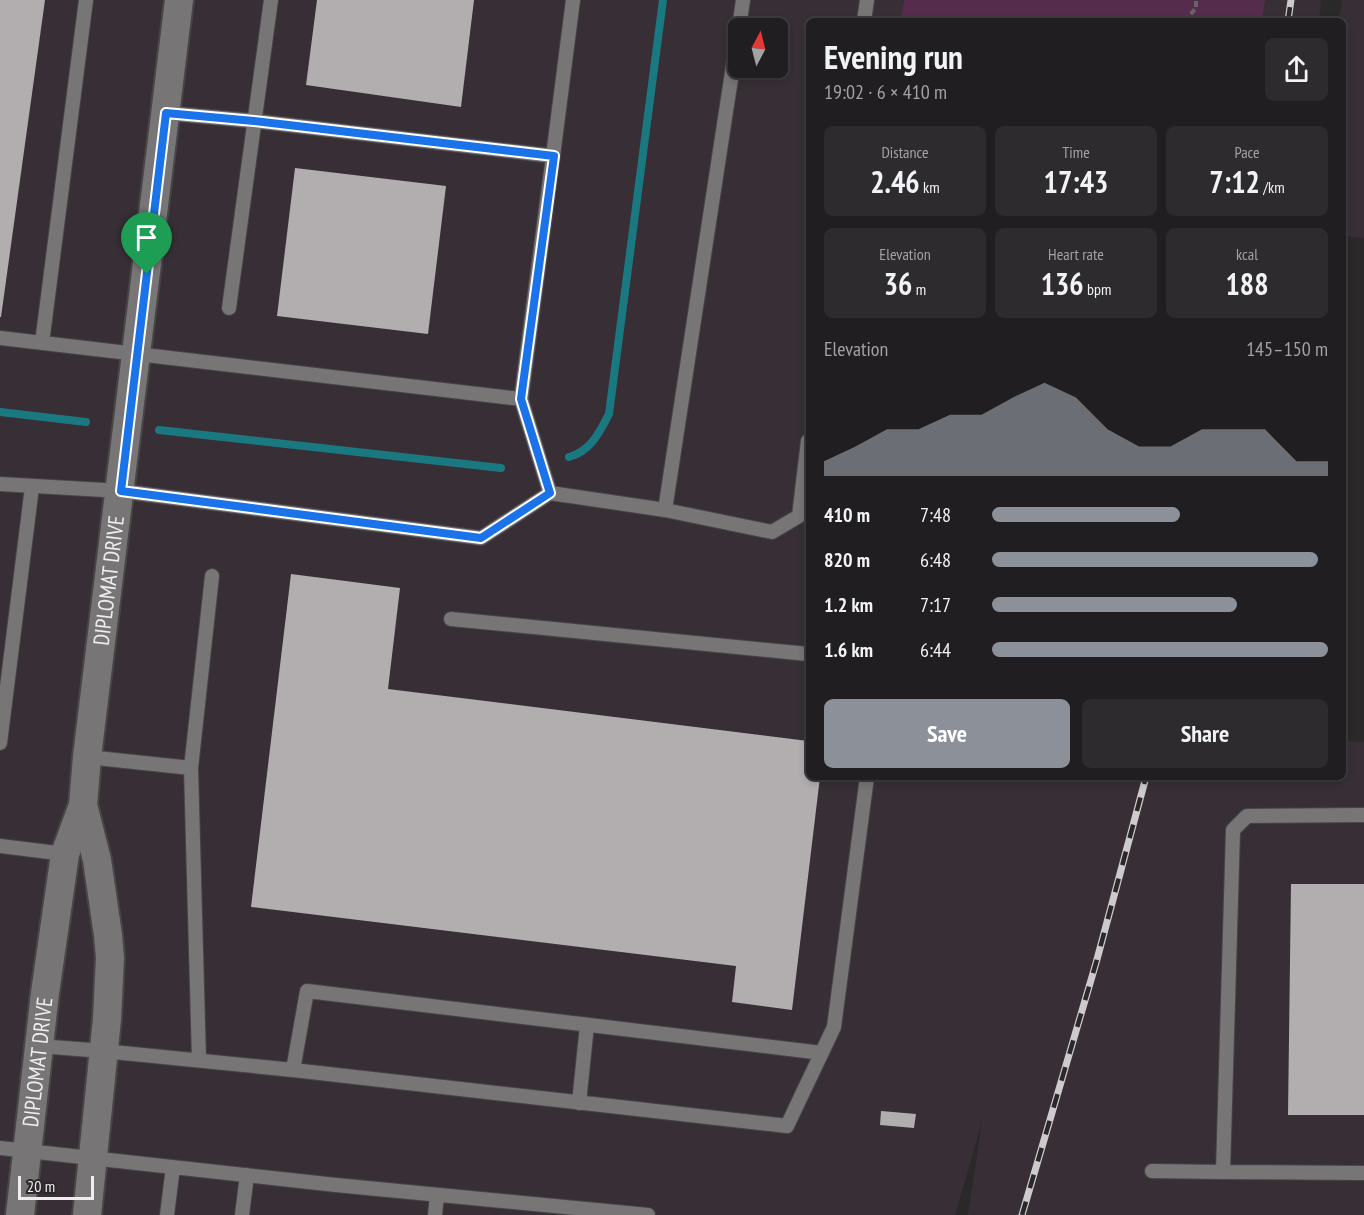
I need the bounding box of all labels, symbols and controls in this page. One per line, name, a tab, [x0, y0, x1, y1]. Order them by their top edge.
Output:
north arrow	[728, 18, 788, 78]
map controls	[728, 18, 788, 78]
text: Evening run	[824, 35, 963, 78]
button: share	[1265, 38, 1328, 101]
text: 19:02 · 6 × 410 m	[824, 79, 947, 105]
text: Distance	[881, 142, 929, 162]
text: Time	[1062, 142, 1090, 162]
text: Pace	[1234, 142, 1260, 162]
text: 2.46	[870, 162, 920, 201]
text: 17:43	[1044, 162, 1108, 201]
text: 7:12	[1209, 162, 1260, 201]
text: km	[920, 177, 940, 197]
text: /km	[1260, 177, 1285, 197]
pin	[121, 212, 172, 274]
icon: arrive	[130, 221, 163, 254]
text: Elevation	[879, 244, 931, 264]
text: Heart rate	[1048, 244, 1104, 264]
text: kcal	[1236, 244, 1258, 264]
text: 36	[884, 264, 912, 303]
text: 136	[1041, 264, 1084, 303]
text: 188	[1225, 264, 1269, 303]
text: m	[912, 279, 926, 299]
text: bpm	[1084, 279, 1111, 299]
text: Elevation	[824, 336, 888, 362]
text: 145–150 m	[1246, 336, 1328, 362]
text: 410 m	[824, 502, 870, 528]
text: 7:48	[920, 502, 951, 528]
street label: DIPLOMAT DRIVE	[87, 514, 130, 647]
text: 820 m	[824, 547, 870, 573]
text: 6:48	[920, 547, 951, 573]
text: 1.2 km	[824, 592, 873, 618]
text: 7:17	[920, 592, 951, 618]
text: 1.6 km	[824, 637, 873, 663]
text: 6:44	[920, 637, 951, 663]
button: Save	[824, 699, 1070, 768]
button: Share	[1082, 699, 1328, 768]
street label: DIPLOMAT DRIVE	[16, 996, 58, 1128]
scale bar	[18, 1173, 94, 1200]
text: 20 m	[27, 1176, 55, 1196]

